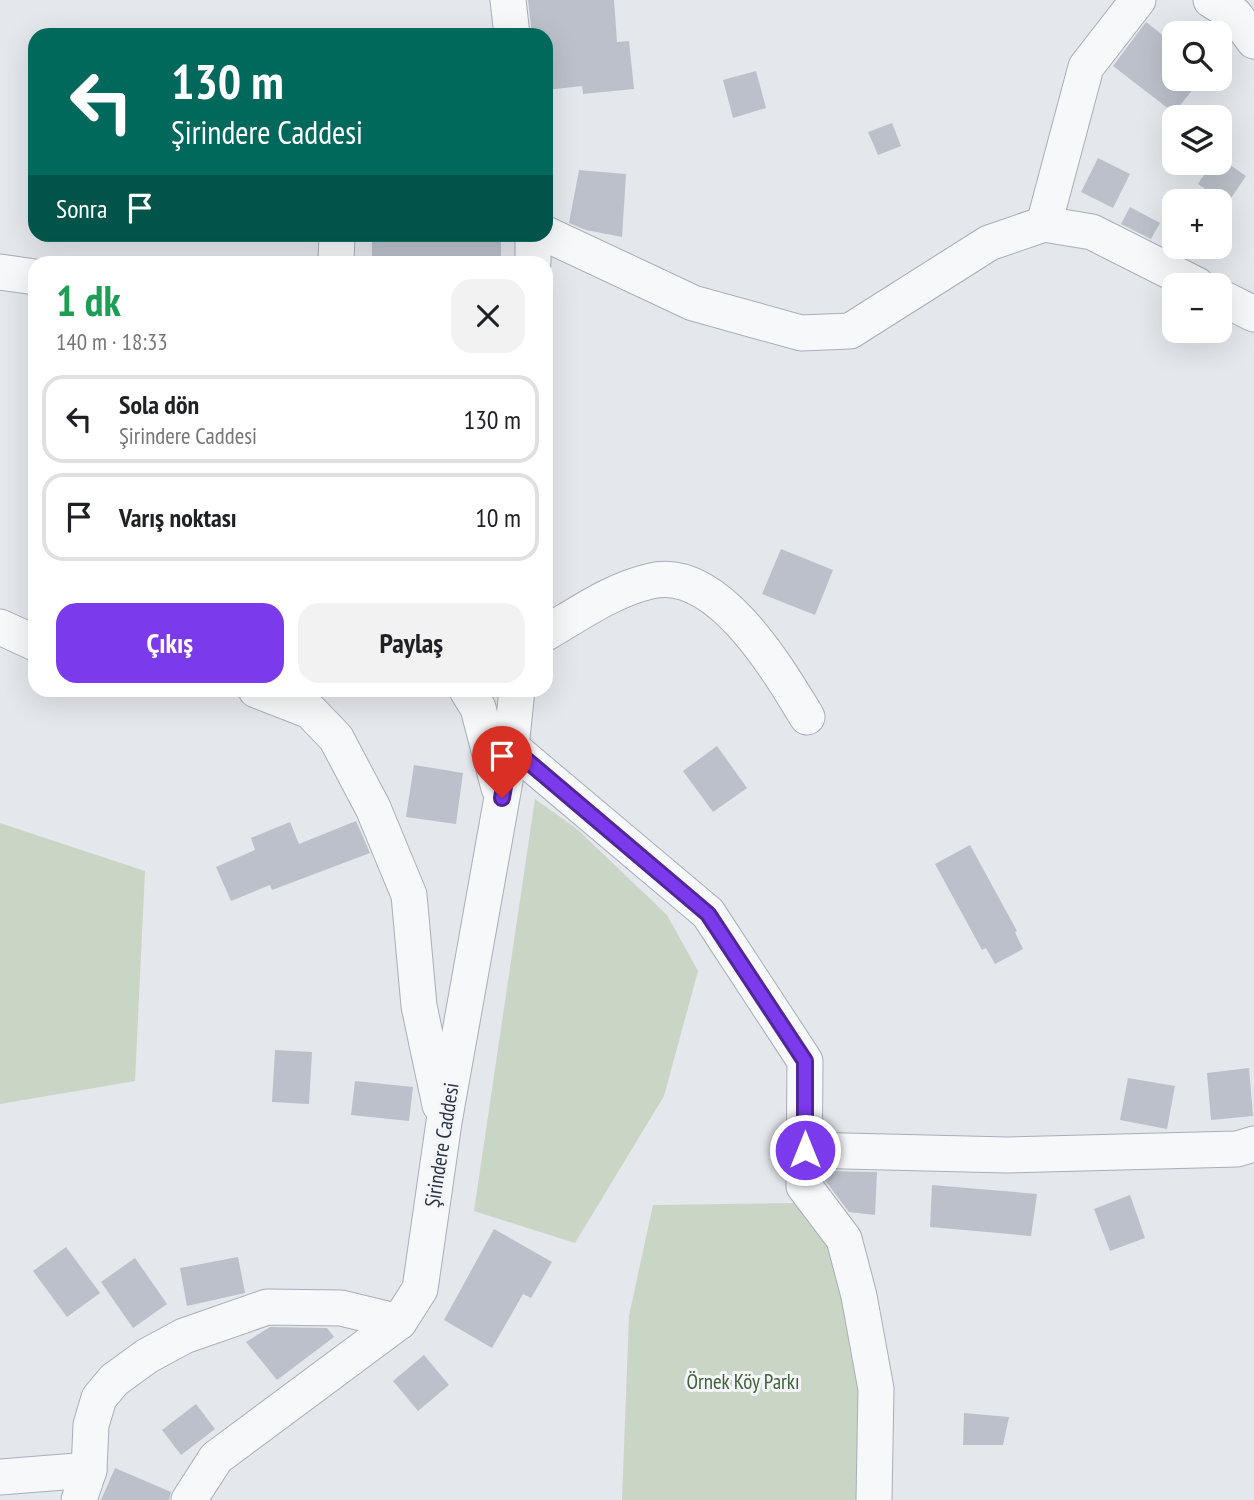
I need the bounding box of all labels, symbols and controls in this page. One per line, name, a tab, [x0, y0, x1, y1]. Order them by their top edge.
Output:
map controls	[1162, 21, 1232, 343]
button: search	[1162, 21, 1232, 91]
text: 130 m	[171, 49, 284, 113]
icon: left	[56, 56, 147, 147]
button: layers	[1162, 105, 1232, 175]
text: Şirindere Caddesi	[171, 111, 363, 153]
icon: arrive	[121, 189, 159, 227]
button: +	[1162, 189, 1232, 259]
text: Sonra	[56, 192, 107, 225]
text: 1 dk	[56, 273, 121, 328]
button: −	[1162, 273, 1232, 343]
button: close	[451, 279, 525, 353]
text: 140 m · 18:33	[56, 327, 168, 356]
text: Sola dön	[119, 388, 199, 421]
icon: left	[60, 400, 98, 438]
text: 130 m	[463, 403, 521, 436]
text: Şirindere Caddesi	[119, 421, 257, 450]
icon: arrive	[60, 498, 98, 536]
text: Varış noktası	[119, 501, 237, 534]
text: 10 m	[475, 501, 521, 534]
button: Çıkış	[56, 603, 284, 683]
button: Paylaş	[298, 603, 525, 683]
pin	[472, 726, 532, 798]
icon: arrive	[483, 737, 521, 775]
street label: Şirindere Caddesi	[418, 1081, 465, 1209]
position arrow	[768, 1113, 842, 1187]
park label: Örnek Köy Parkı	[686, 1368, 800, 1395]

